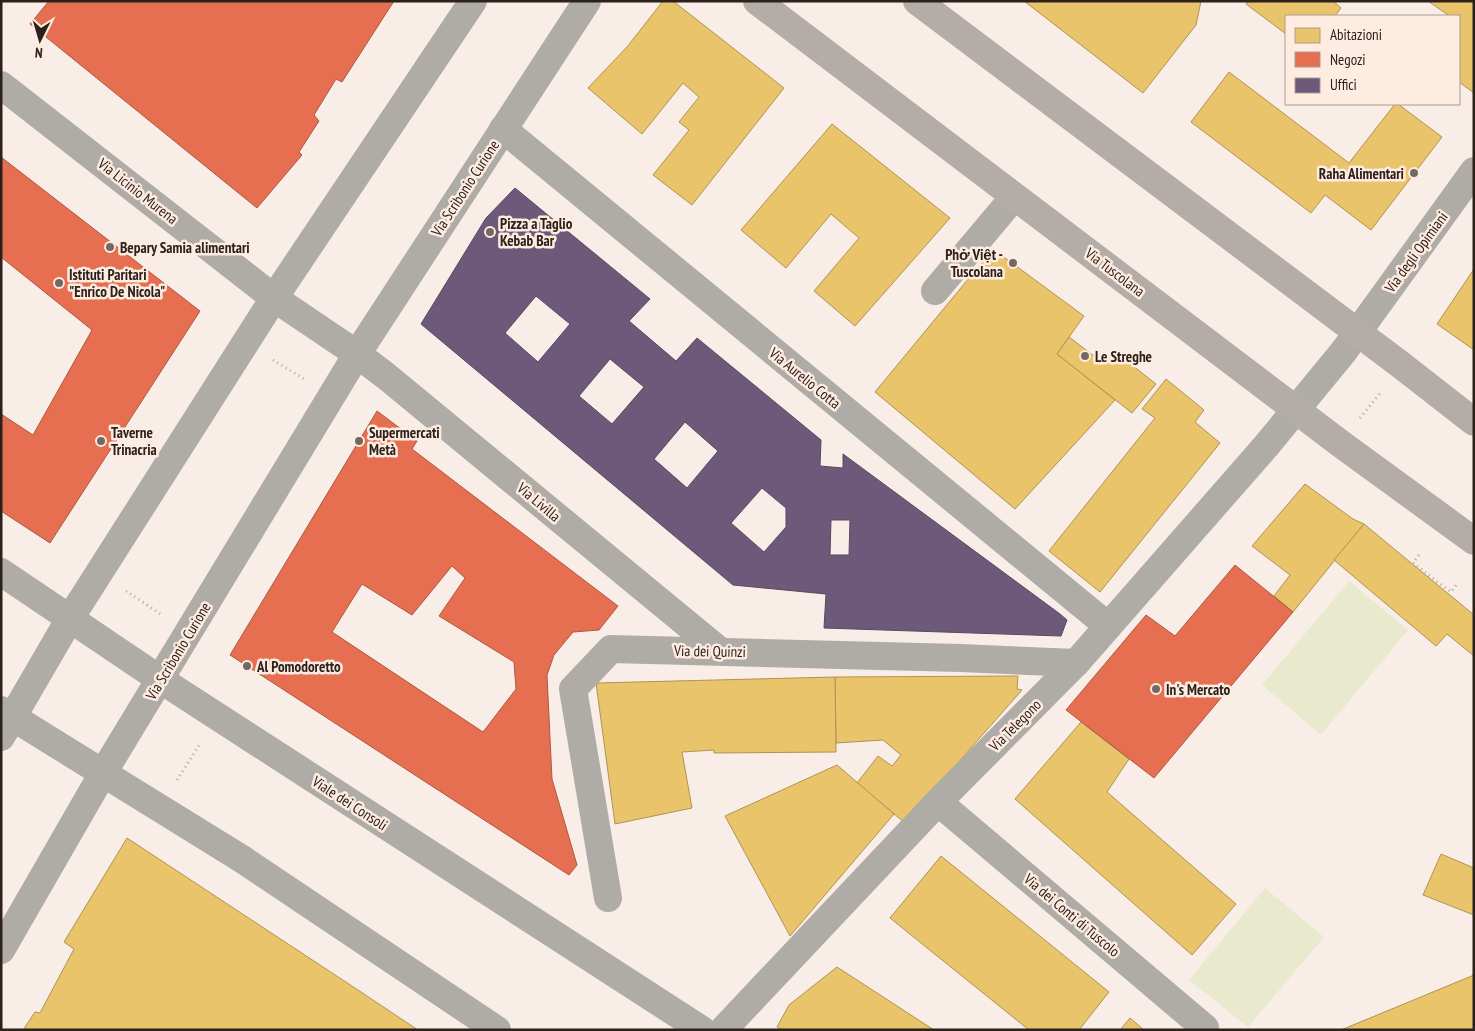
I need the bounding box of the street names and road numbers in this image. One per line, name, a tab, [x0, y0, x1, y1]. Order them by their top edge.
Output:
street label: Via Scribonio Curione	[426, 136, 503, 240]
street label: Via Licinio Murena	[94, 153, 182, 228]
street label: Via degli Opimiani	[1380, 208, 1452, 297]
street label: Via Tuscolana	[1081, 243, 1149, 301]
street label: Via Aurelio Cotta	[765, 343, 845, 413]
street label: Via Livilla	[513, 478, 565, 526]
street label: Via Scribonio Curione	[141, 599, 215, 704]
street label: Via dei Quinzi	[673, 641, 746, 661]
street label: Via Telegono	[984, 695, 1045, 756]
street label: Viale dei Consoli	[308, 771, 391, 834]
street label: Via dei Conti di Tuscolo	[1019, 869, 1124, 961]

